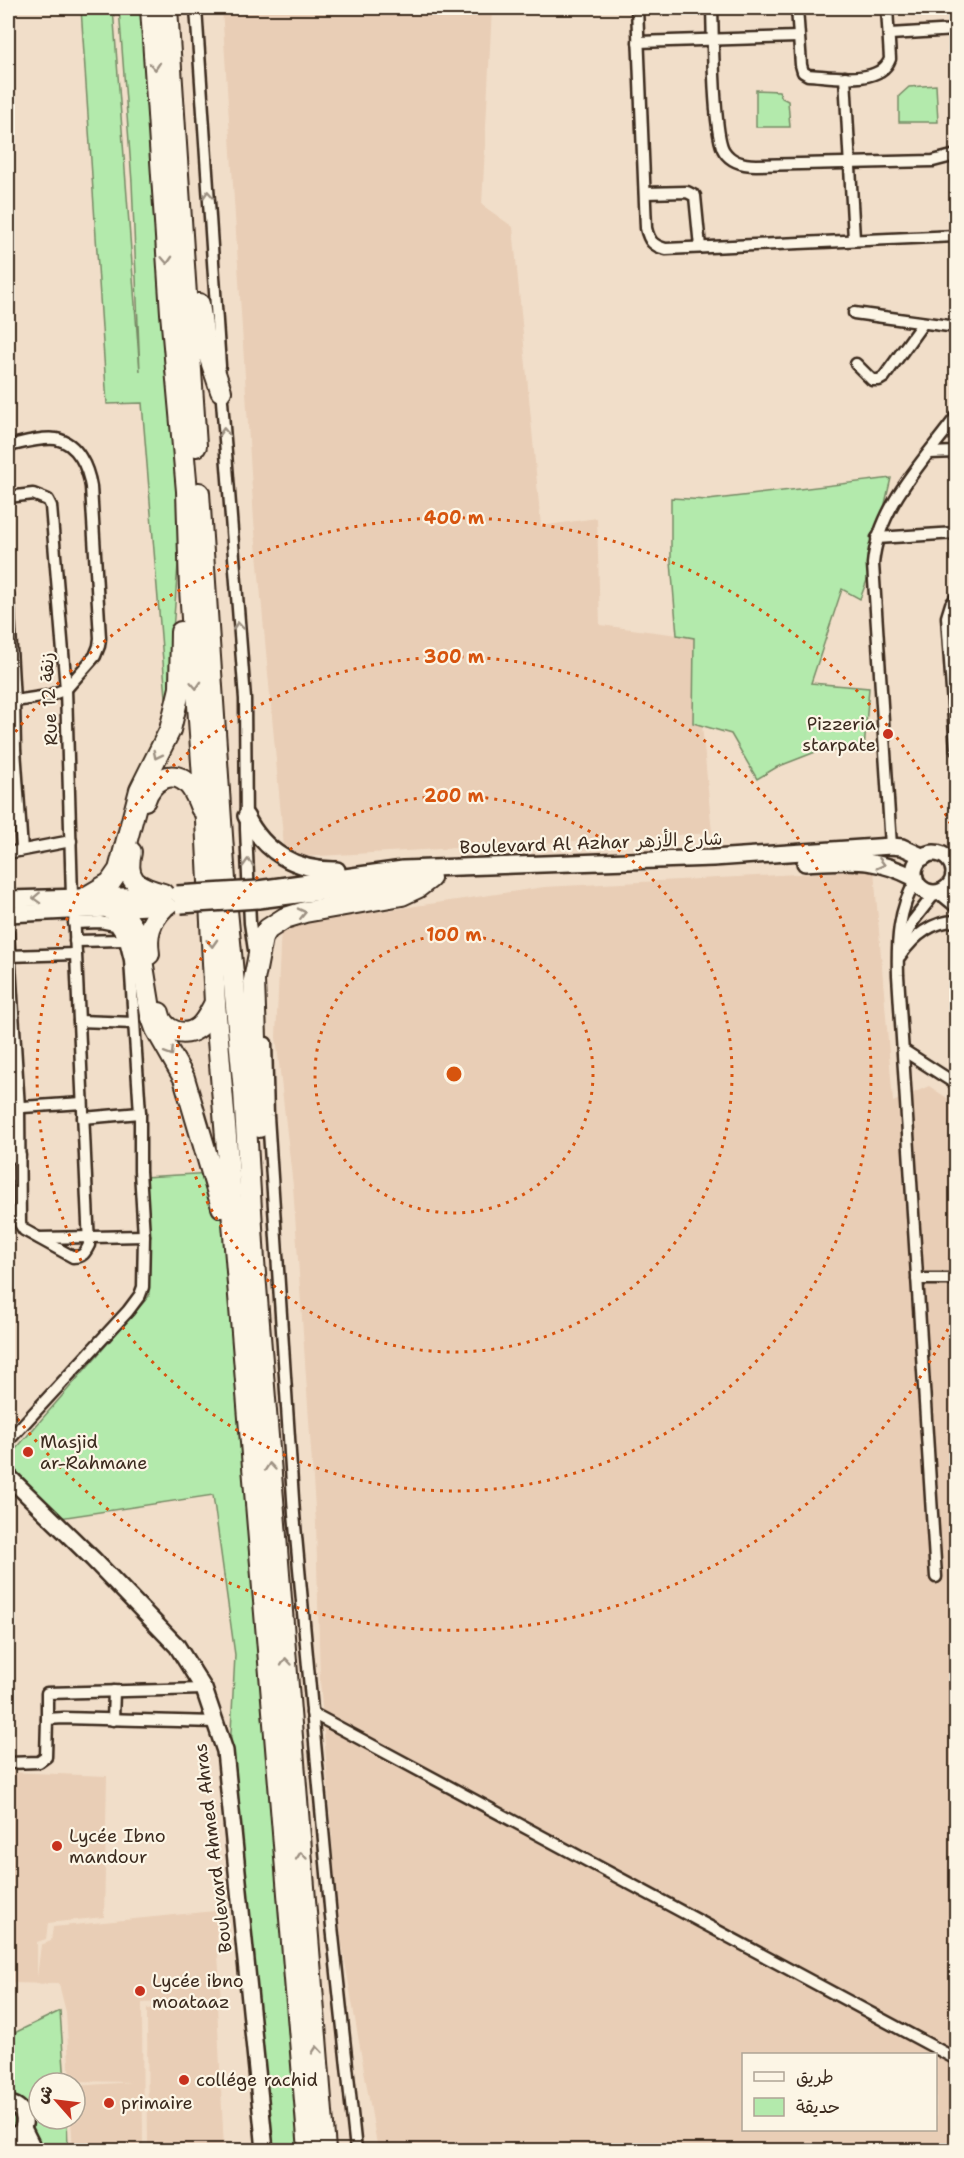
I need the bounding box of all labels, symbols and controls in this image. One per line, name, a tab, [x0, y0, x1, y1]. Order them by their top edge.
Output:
one-way arrow	[148, 61, 161, 70]
one-way arrow	[202, 191, 215, 200]
one-way arrow	[161, 256, 174, 265]
one-way arrow	[217, 427, 230, 436]
text: 400 m	[424, 506, 485, 530]
one-way arrow	[232, 622, 245, 631]
text: 300 m	[424, 645, 485, 669]
street label: Rue 12 زنقة	[35, 652, 63, 746]
one-way arrow	[189, 681, 202, 690]
place label: Pizzeria starpate	[802, 712, 876, 757]
marker: Pizzeria starpate	[881, 727, 895, 741]
one-way arrow	[153, 749, 164, 760]
text: 200 m	[424, 784, 485, 808]
street label: Boulevard Al Azhar شارع الأزهر	[459, 826, 723, 860]
one-way arrow	[875, 857, 886, 869]
one-way arrow	[241, 859, 254, 868]
one-way arrow	[32, 891, 41, 904]
one-way arrow	[297, 908, 307, 921]
text: 100 m	[426, 923, 482, 947]
one-way arrow	[206, 938, 218, 947]
one-way arrow	[163, 1046, 175, 1056]
centre of rings	[444, 1064, 464, 1084]
place label: Masjid ar-Rahmane	[40, 1430, 148, 1475]
marker: Masjid ar-Rahmane	[21, 1445, 35, 1459]
one-way arrow	[264, 1463, 277, 1472]
one-way arrow	[280, 1657, 293, 1666]
street label: Boulevard Ahmed Ahras	[188, 1742, 238, 1954]
place label: Lycée Ibno mandour	[69, 1824, 166, 1869]
marker: Lycée Ibno mandour	[50, 1839, 64, 1853]
one-way arrow	[295, 1851, 308, 1860]
place label: Lycée ibno moataaz	[152, 1969, 244, 2014]
marker: Lycée ibno moataaz	[133, 1984, 147, 1998]
one-way arrow	[311, 2046, 324, 2055]
legend	[742, 2053, 937, 2131]
text: طريق	[796, 2065, 834, 2089]
place label: collége rachid	[196, 2068, 318, 2092]
north arrow	[27, 2071, 87, 2131]
marker: collége rachid	[177, 2073, 191, 2087]
text: ش	[31, 2081, 58, 2107]
place label: primaire	[121, 2091, 193, 2115]
text: حديقة	[796, 2095, 840, 2119]
marker: primaire	[102, 2096, 116, 2110]

